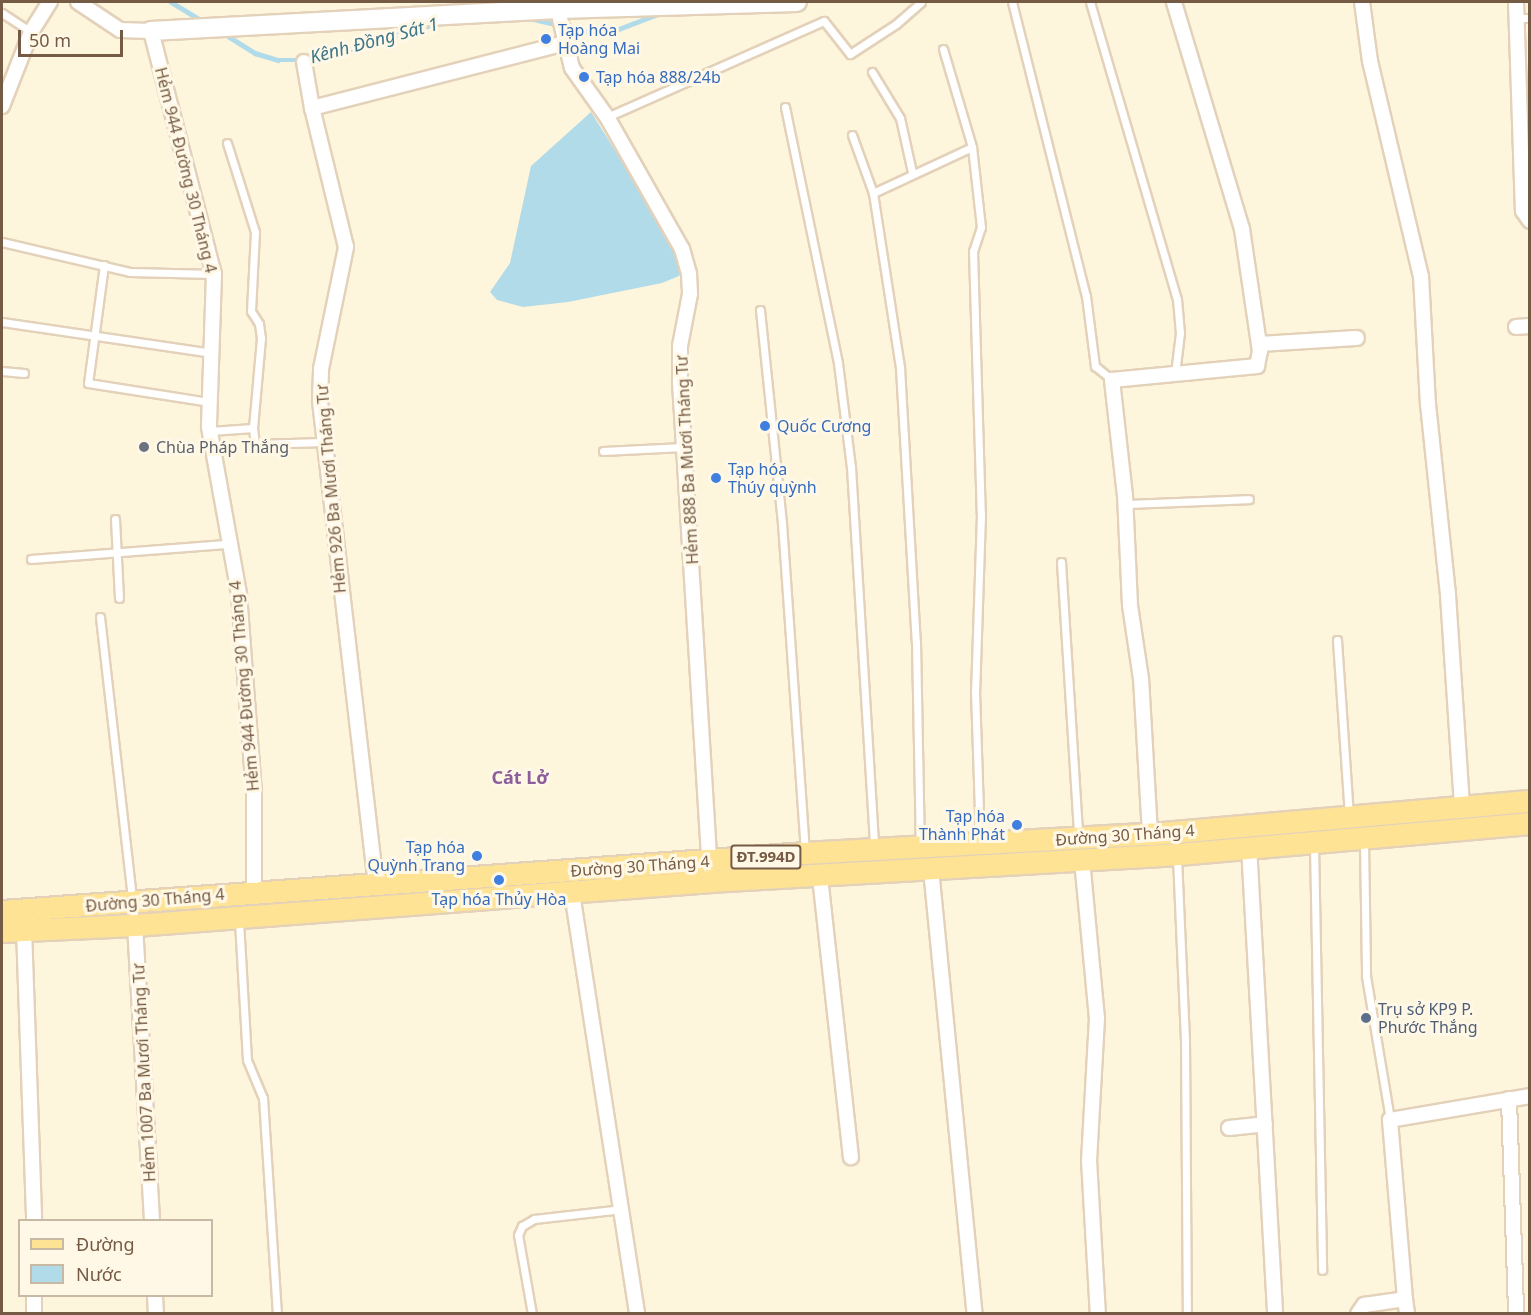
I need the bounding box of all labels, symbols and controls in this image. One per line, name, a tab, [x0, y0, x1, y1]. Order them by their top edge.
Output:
water label: Kênh Đồng Sát 1	[307, 12, 441, 68]
scale bar	[21, 18, 126, 56]
place label: Tạp hóa Hoàng Mai	[558, 20, 640, 58]
text: 50 m	[29, 28, 71, 52]
marker: Tạp hóa Hoàng Mai	[539, 32, 553, 46]
street label: Hẻm 944 Đường 30 Tháng 4	[151, 65, 221, 275]
place label: Tạp hóa 888/24b	[596, 67, 721, 87]
marker: Tạp hóa 888/24b	[577, 70, 591, 84]
street label: Hẻm 888 Ba Mươi Tháng Tư	[672, 355, 702, 565]
street label: Hẻm 926 Ba Mươi Tháng Tư	[312, 384, 350, 594]
place label: Quốc Cương	[777, 416, 871, 436]
marker: Quốc Cương	[758, 419, 772, 433]
place label: Chùa Pháp Thắng	[156, 437, 289, 457]
marker: Chùa Pháp Thắng	[137, 440, 151, 454]
place label: Tạp hóa Thúy quỳnh	[728, 459, 817, 497]
marker: Tạp hóa Thúy quỳnh	[709, 471, 723, 485]
street label: Hẻm 944 Đường 30 Tháng 4	[225, 580, 263, 792]
district label: Cát Lở	[491, 766, 549, 788]
place label: Tạp hóa Thành Phát	[919, 806, 1005, 844]
marker: Tạp hóa Thành Phát	[1010, 818, 1024, 832]
street label: Đường 30 Tháng 4	[1055, 821, 1195, 849]
place label: Tạp hóa Quỳnh Trang	[367, 837, 465, 875]
road number: ĐT.994D	[730, 845, 802, 869]
marker: Tạp hóa Quỳnh Trang	[470, 849, 484, 863]
street label: Đường 30 Tháng 4	[570, 852, 710, 880]
marker: Tạp hóa Thủy Hòa	[492, 873, 506, 887]
street label: Đường 30 Tháng 4	[85, 884, 225, 916]
place label: Tạp hóa Thủy Hòa	[432, 889, 566, 909]
street label: Hẻm 1007 Ba Mươi Tháng Tư	[129, 964, 159, 1182]
place label: Trụ sở KP9 P. Phước Thắng	[1378, 999, 1478, 1037]
marker: Trụ sở KP9 P. Phước Thắng	[1359, 1011, 1373, 1025]
legend	[18, 1219, 213, 1297]
text: Đường	[76, 1232, 135, 1256]
text: Nước	[76, 1262, 122, 1286]

